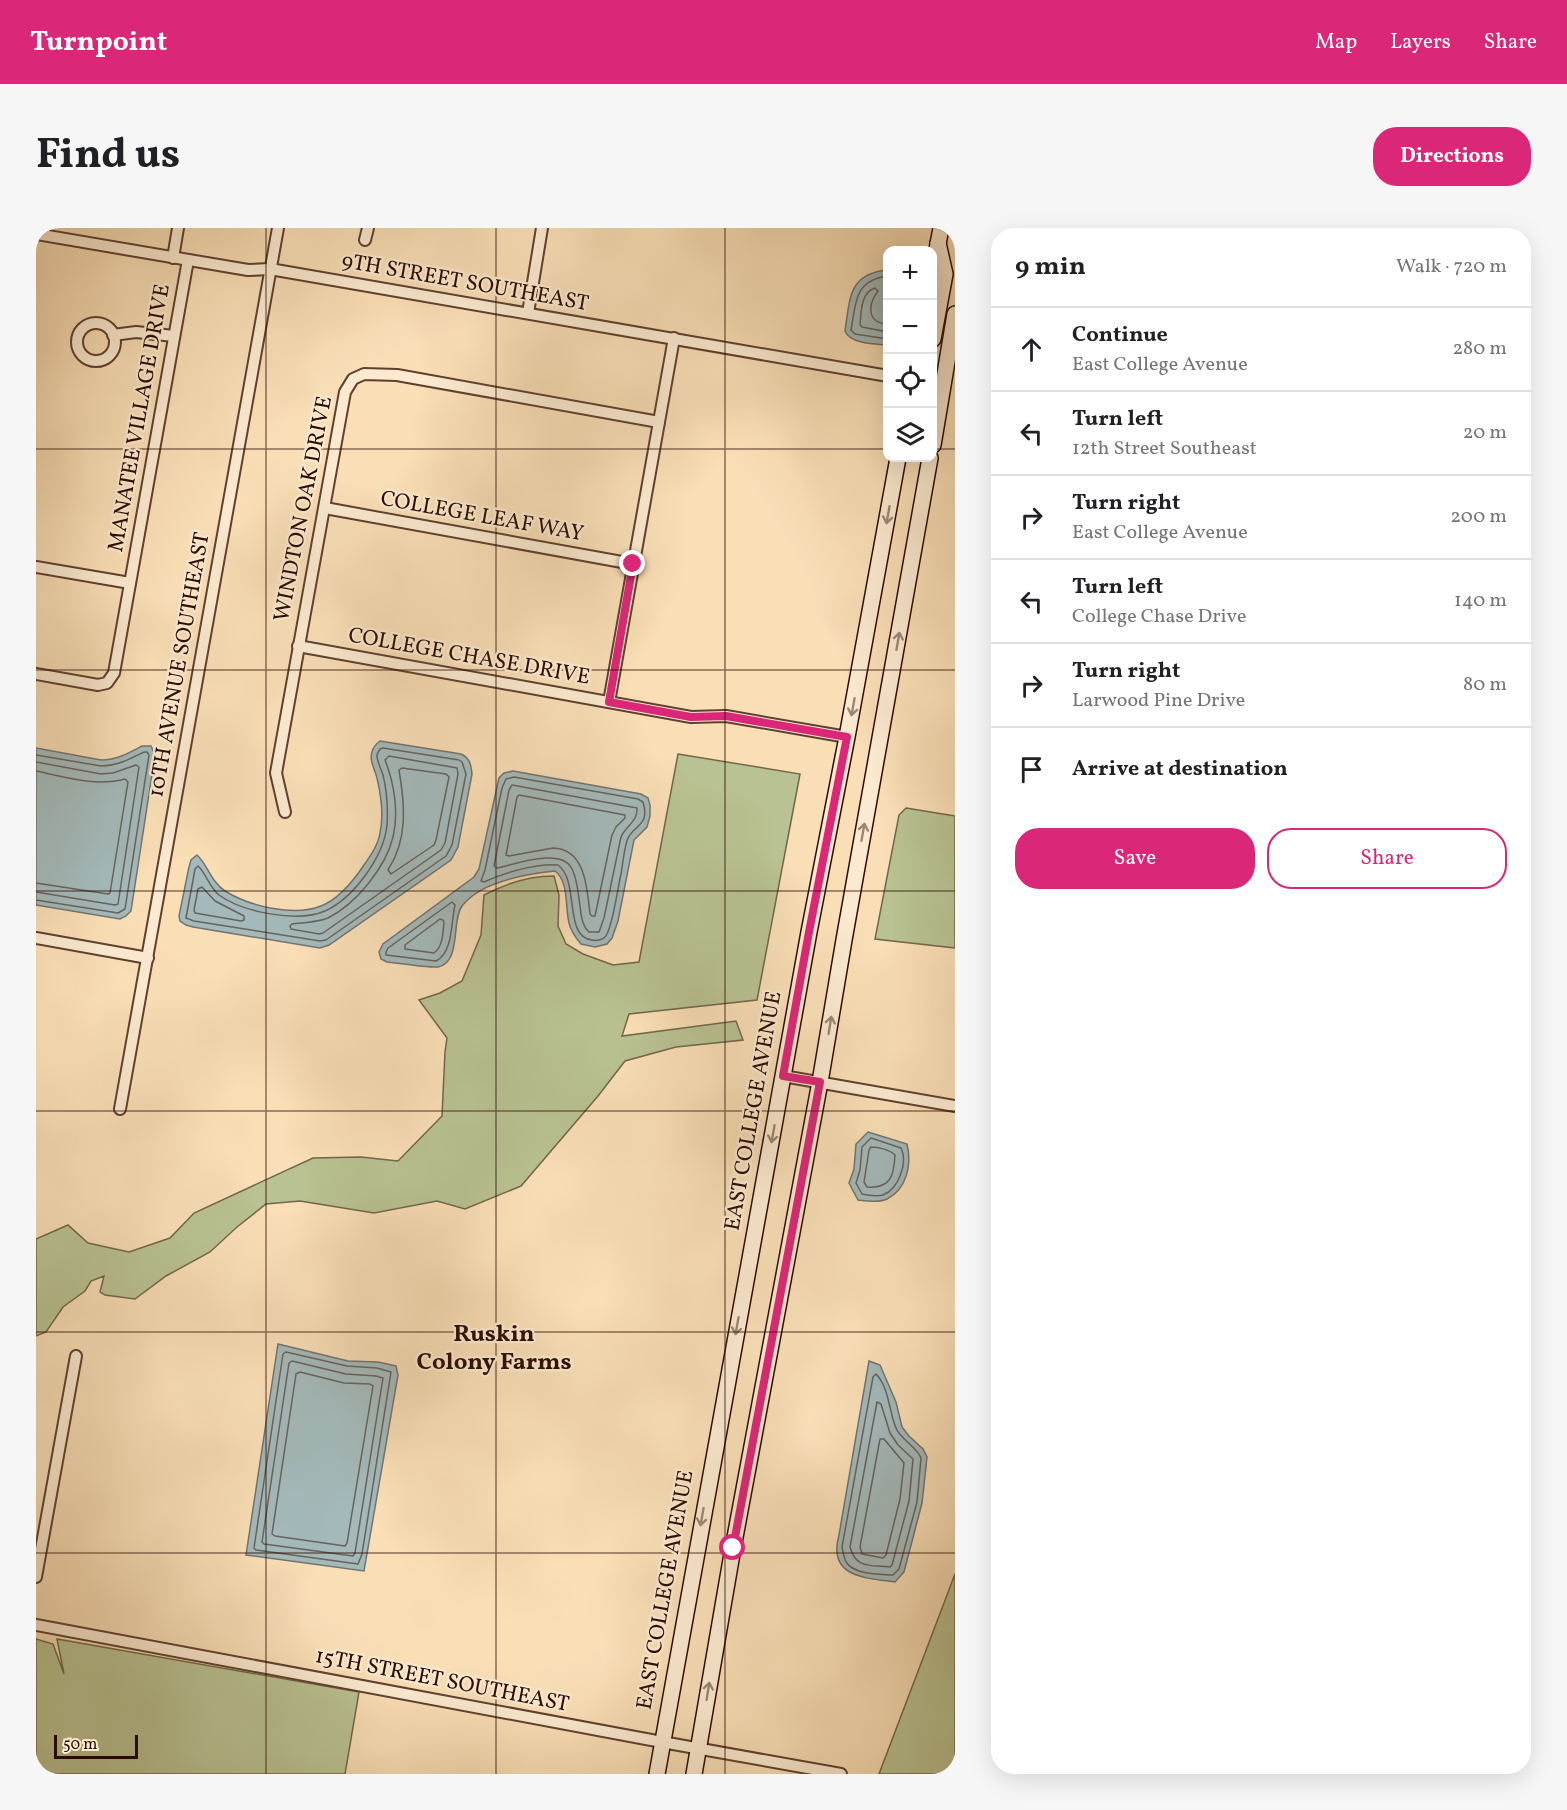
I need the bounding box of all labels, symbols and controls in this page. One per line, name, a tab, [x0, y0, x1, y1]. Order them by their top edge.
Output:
text: Turnpoint	[30, 23, 167, 62]
text: Map	[1315, 28, 1357, 57]
text: Layers	[1390, 28, 1451, 57]
text: Share	[1484, 28, 1537, 57]
text: Find us	[36, 127, 180, 186]
button: Directions	[1373, 127, 1531, 186]
street label: 9TH STREET SOUTHEAST	[339, 246, 591, 320]
map controls	[883, 246, 937, 462]
button: +	[883, 246, 937, 300]
text: 9 min	[1015, 249, 1086, 285]
text: Walk · 720 m	[1396, 253, 1507, 281]
street label: MANATEE VILLAGE DRIVE	[101, 281, 179, 555]
button: −	[883, 300, 937, 354]
text: Continue	[1072, 320, 1168, 351]
icon: ahead	[1015, 333, 1048, 366]
text: 280 m	[1452, 335, 1507, 363]
text: East College Avenue	[1072, 351, 1248, 379]
button: locate	[883, 354, 937, 408]
street label: WINDTON OAK DRIVE	[267, 394, 341, 624]
text: Turn left	[1072, 404, 1163, 435]
button: layers	[883, 408, 937, 462]
icon: left	[1015, 417, 1048, 450]
text: 20 m	[1463, 419, 1507, 447]
text: 12th Street Southeast	[1072, 435, 1257, 463]
street label: COLLEGE LEAF WAY	[378, 484, 586, 550]
text: Turn right	[1072, 488, 1180, 519]
icon: right	[1015, 501, 1048, 534]
text: 200 m	[1450, 503, 1507, 531]
one-way arrow	[882, 505, 893, 524]
text: East College Avenue	[1072, 519, 1248, 547]
street label: 10TH AVENUE SOUTHEAST	[141, 530, 219, 800]
route end	[619, 550, 645, 576]
text: Turn left	[1072, 572, 1163, 603]
icon: left	[1015, 585, 1048, 618]
text: 140 m	[1454, 587, 1507, 615]
text: College Chase Drive	[1072, 603, 1246, 631]
street label: COLLEGE CHASE DRIVE	[346, 620, 592, 694]
one-way arrow	[892, 631, 903, 651]
text: Turn right	[1072, 656, 1180, 687]
icon: right	[1015, 669, 1048, 702]
text: 80 m	[1463, 671, 1507, 699]
text: Larwood Pine Drive	[1072, 687, 1245, 715]
one-way arrow	[847, 697, 858, 716]
icon: arrive	[1015, 753, 1048, 786]
text: Arrive at destination	[1072, 754, 1288, 785]
one-way arrow	[858, 823, 869, 843]
button: Save	[1015, 828, 1255, 889]
button: Share	[1267, 828, 1507, 889]
street label: EAST COLLEGE AVENUE	[718, 989, 790, 1233]
one-way arrow	[824, 1015, 835, 1035]
one-way arrow	[767, 1124, 778, 1143]
one-way arrow	[732, 1315, 743, 1335]
district label: Ruskin Colony Farms	[416, 1318, 572, 1380]
street label: EAST COLLEGE AVENUE	[630, 1468, 702, 1712]
one-way arrow	[696, 1507, 707, 1527]
route start	[719, 1534, 745, 1560]
street label: 15TH STREET SOUTHEAST	[312, 1641, 572, 1721]
one-way arrow	[703, 1682, 714, 1702]
scale bar	[54, 1732, 138, 1760]
text: 50 m	[63, 1734, 97, 1756]

